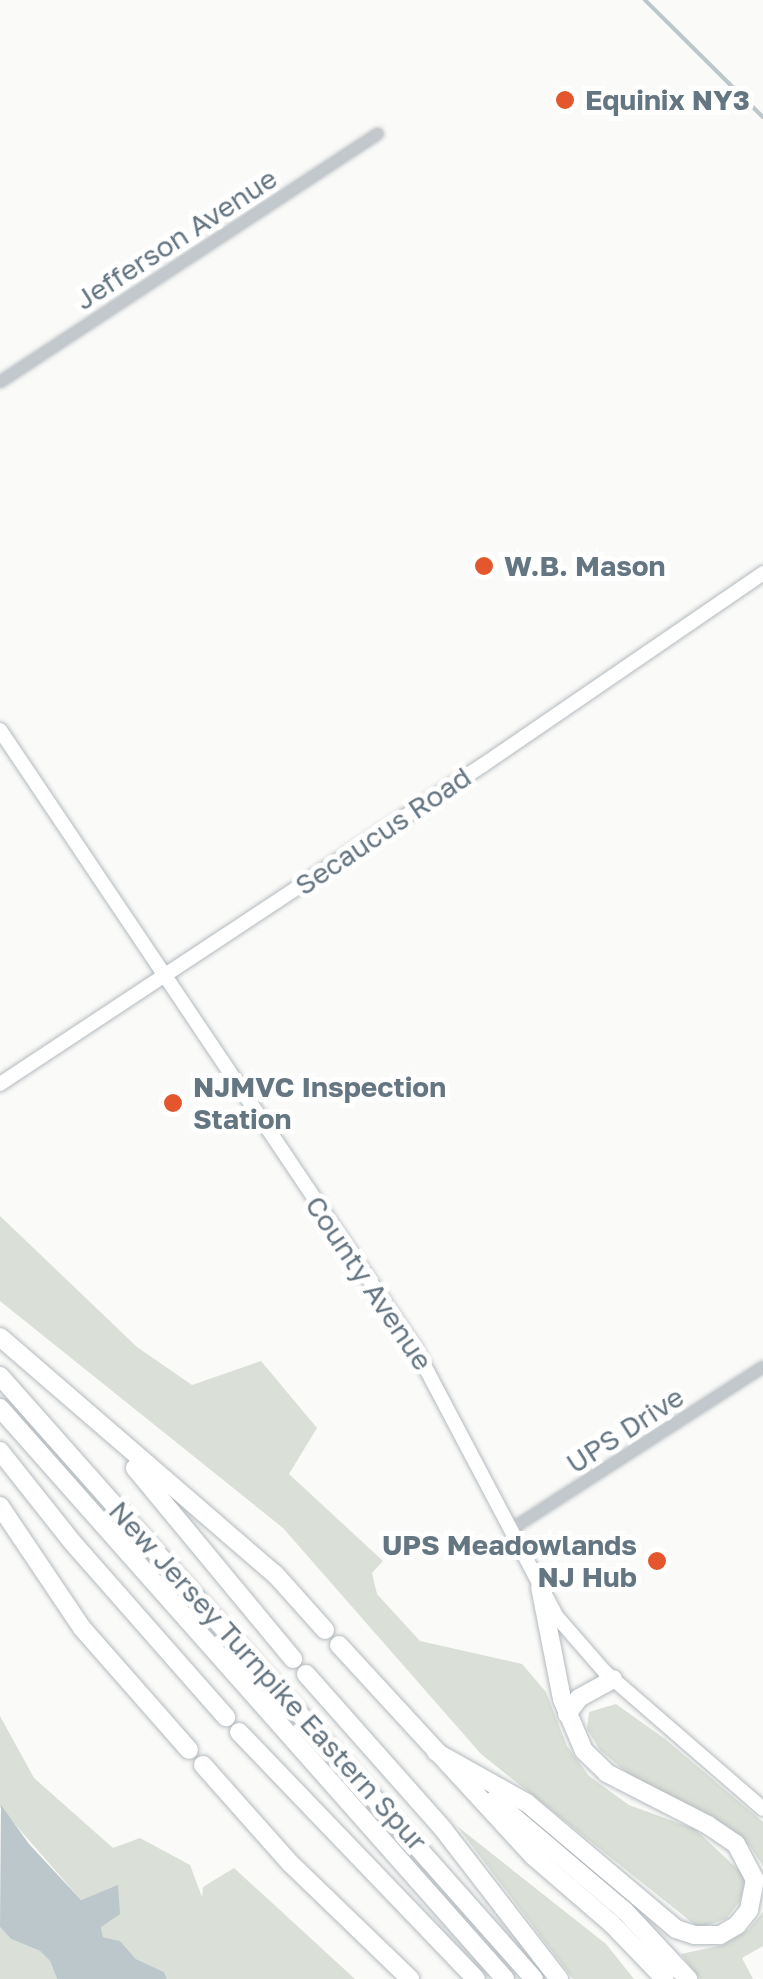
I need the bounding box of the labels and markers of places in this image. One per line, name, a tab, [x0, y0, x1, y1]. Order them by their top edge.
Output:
place label: Equinix NY3	[585, 83, 750, 117]
marker: Equinix NY3	[554, 89, 576, 111]
place label: W.B. Mason	[504, 549, 666, 583]
marker: W.B. Mason	[473, 555, 495, 577]
place label: NJMVC Inspection Station	[193, 1070, 446, 1136]
marker: NJMVC Inspection Station	[162, 1092, 184, 1114]
place label: UPS Meadowlands NJ Hub	[382, 1528, 637, 1594]
marker: UPS Meadowlands NJ Hub	[646, 1550, 668, 1572]

